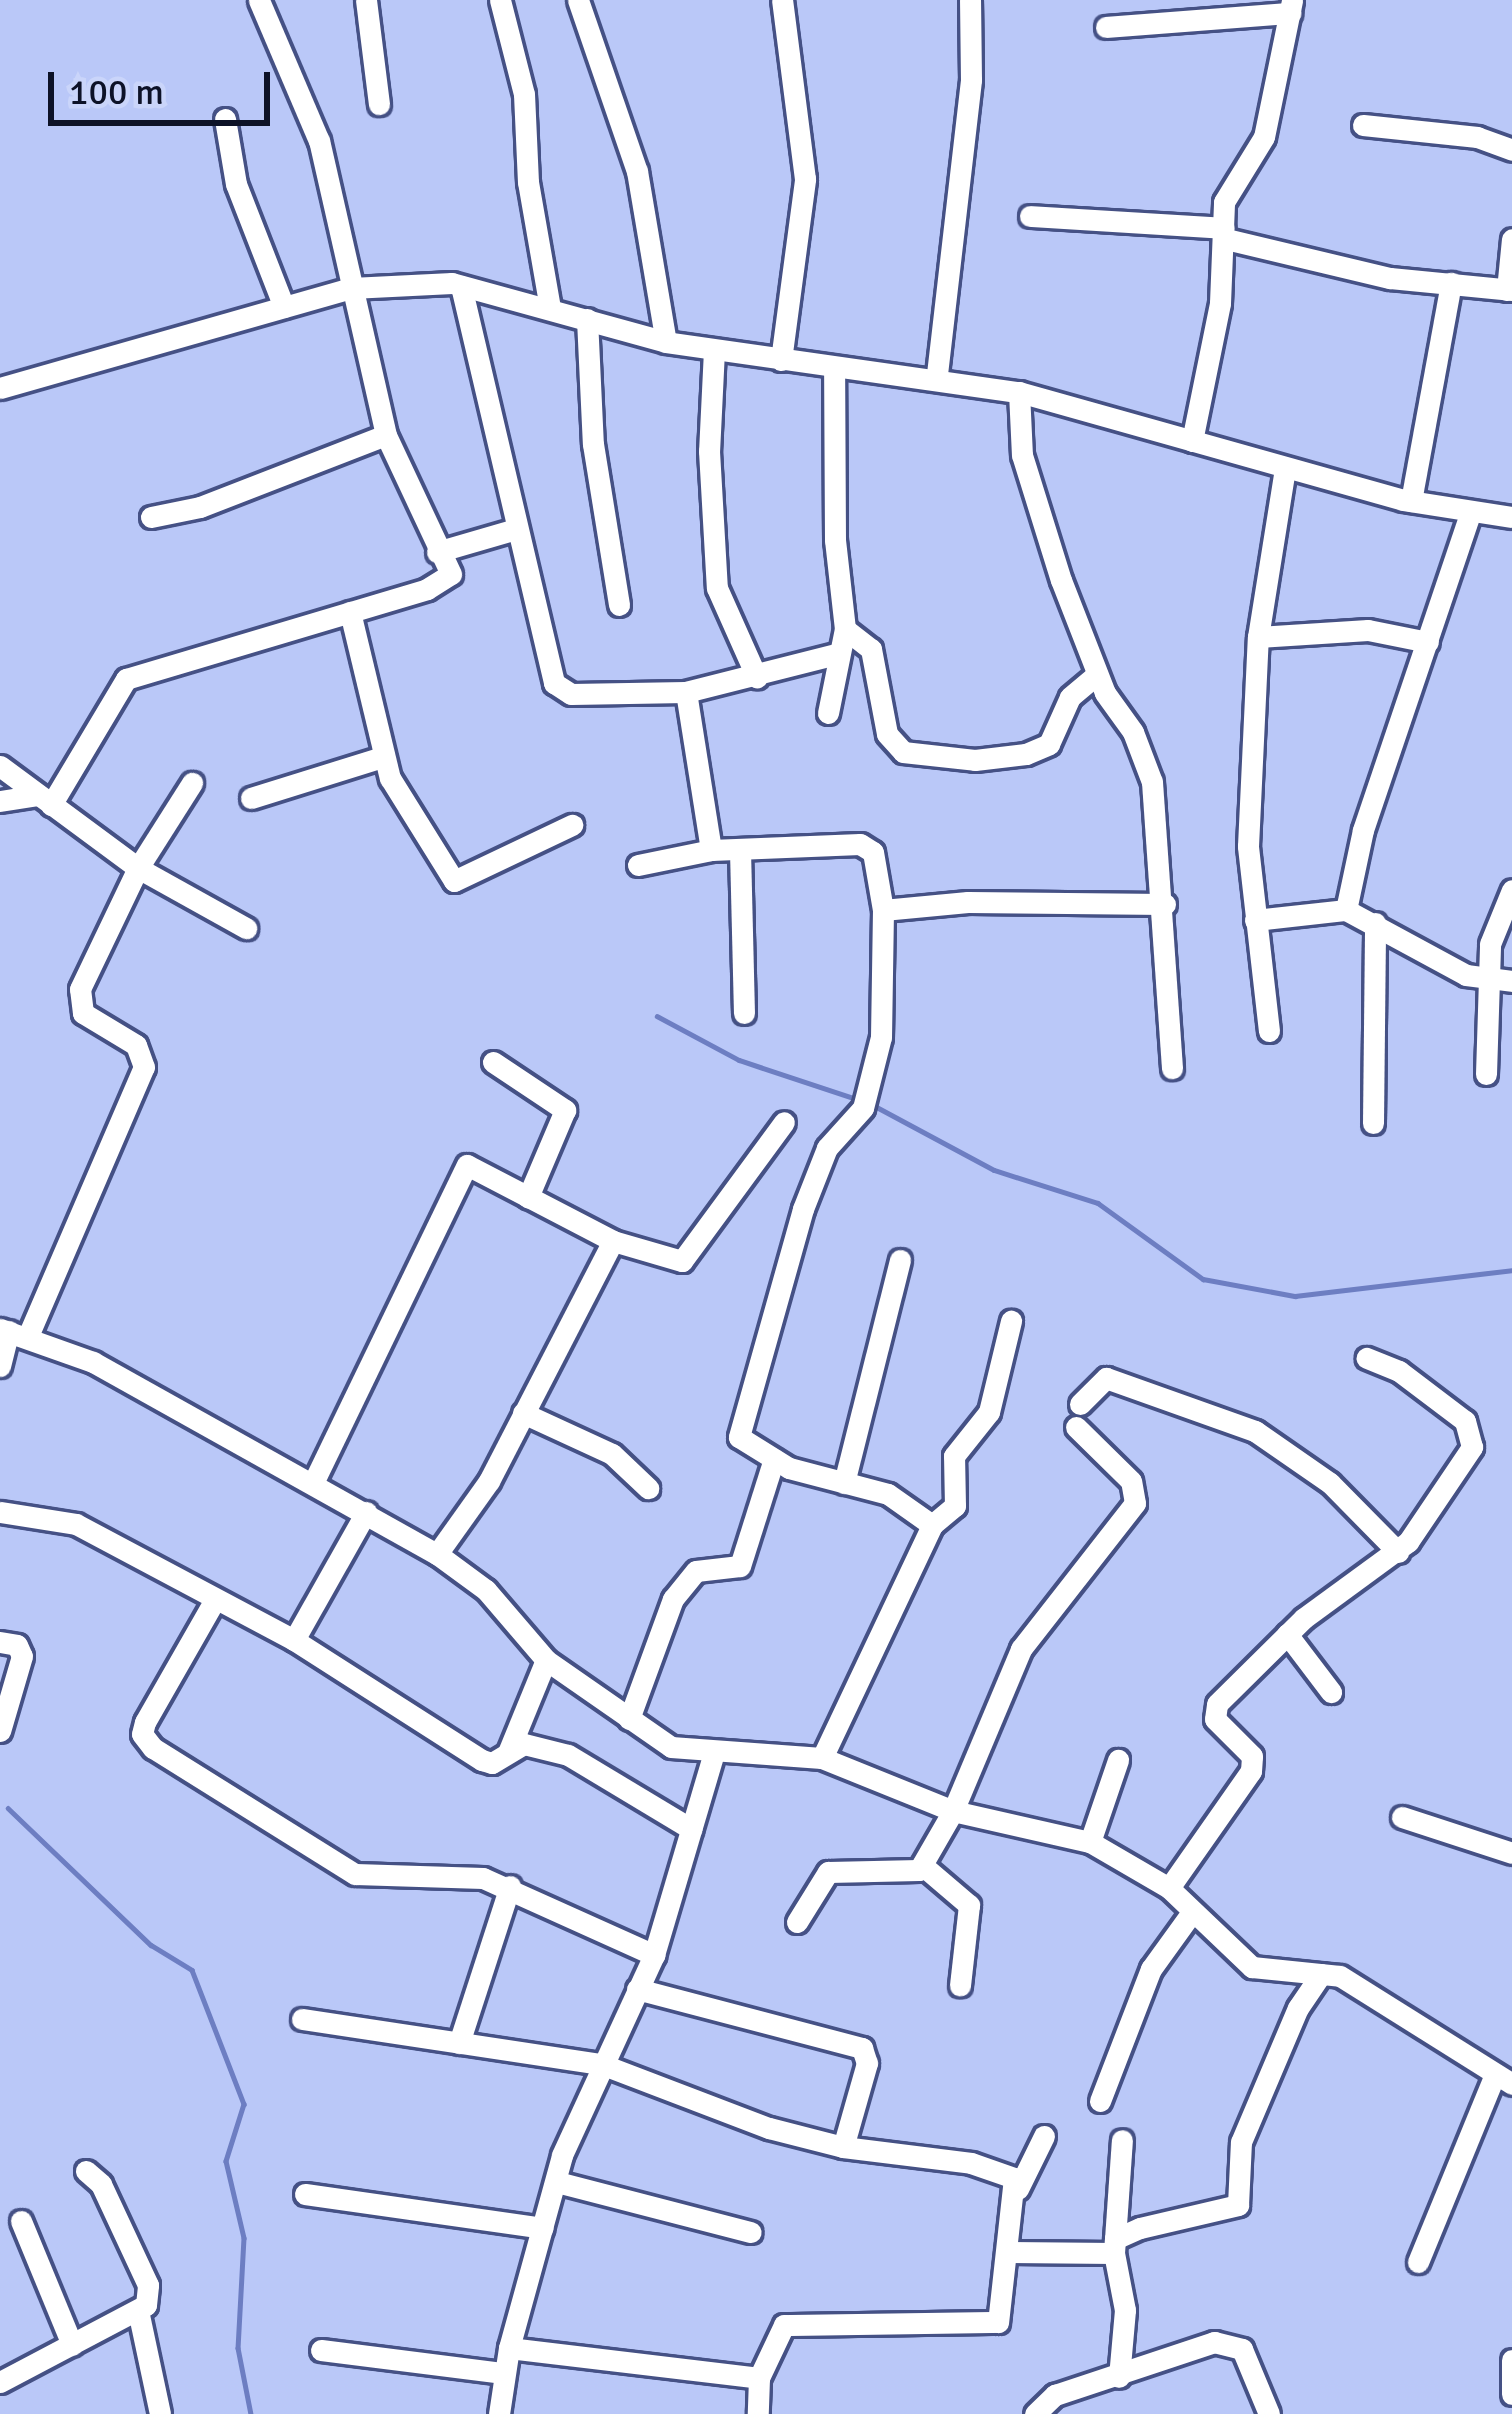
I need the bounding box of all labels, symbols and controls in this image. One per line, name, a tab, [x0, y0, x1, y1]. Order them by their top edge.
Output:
scale bar	[54, 48, 276, 122]
text: 100 m	[69, 70, 164, 115]

